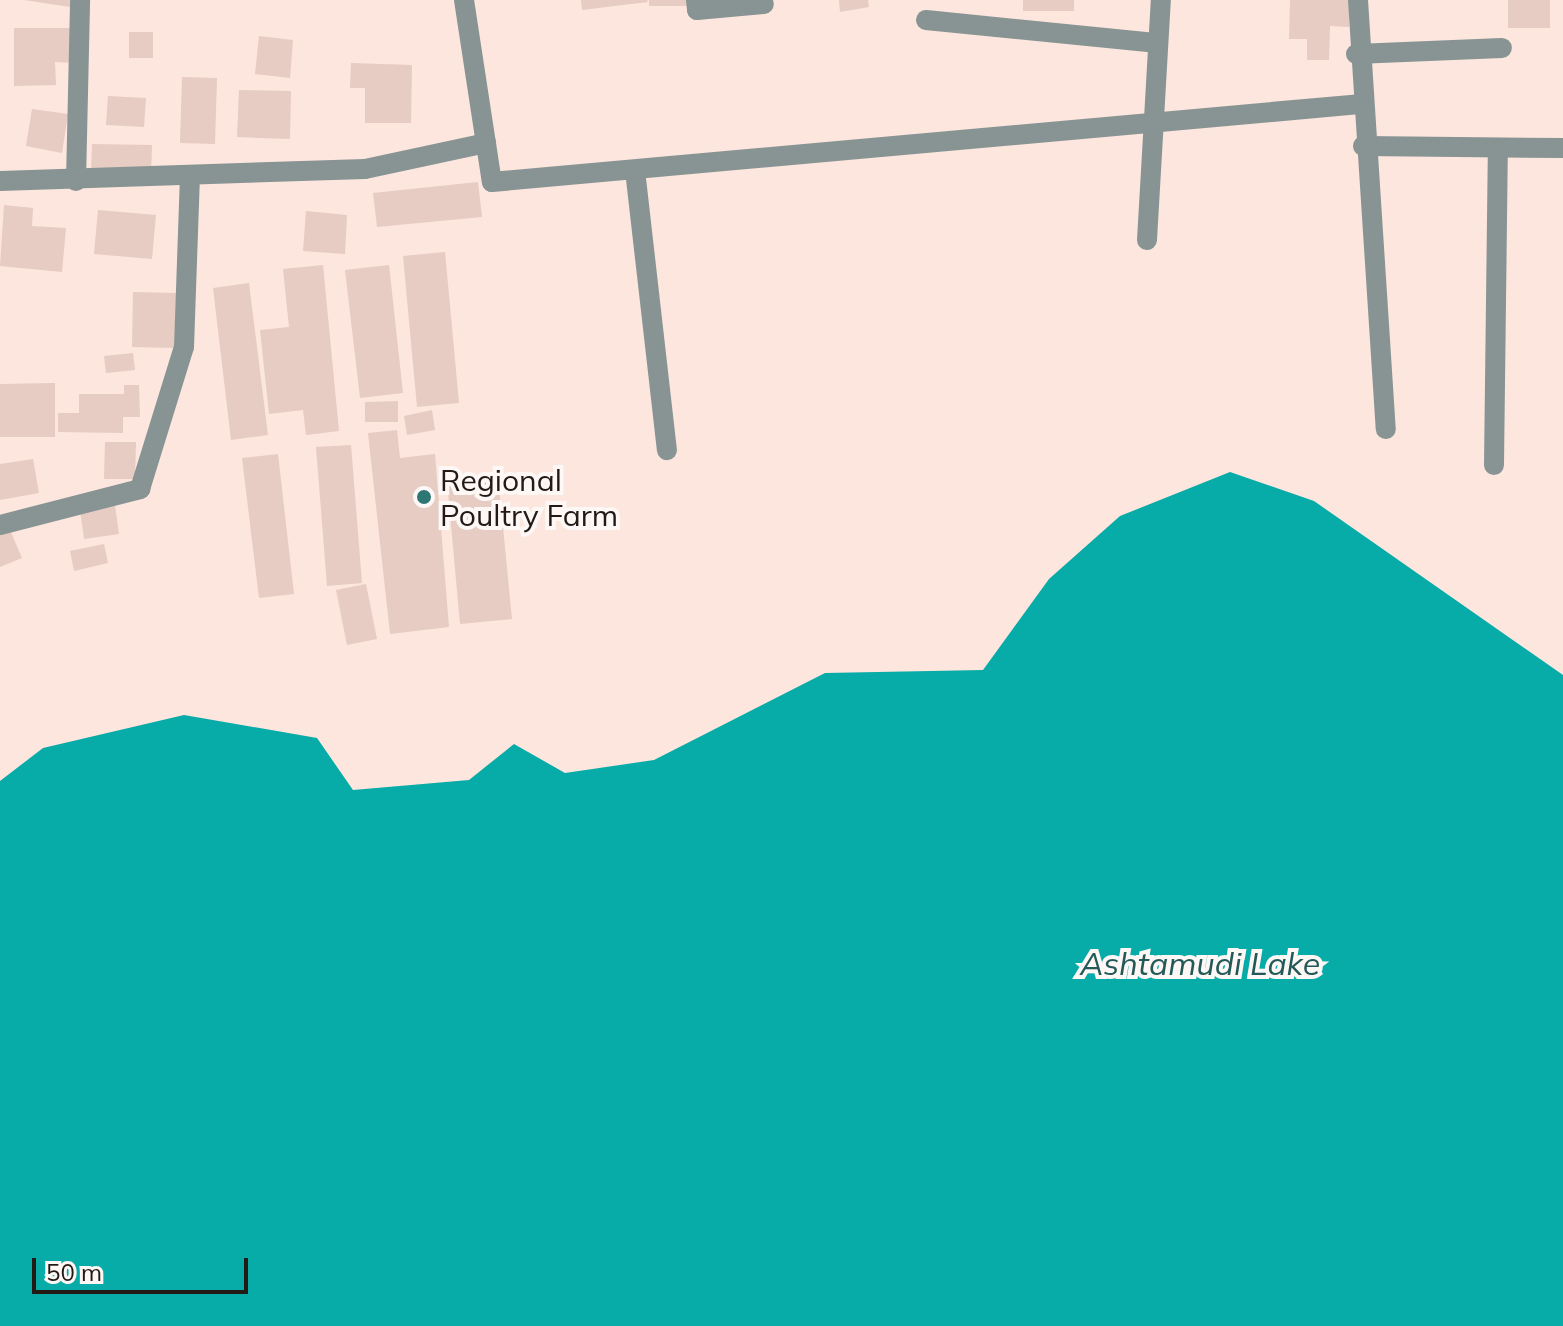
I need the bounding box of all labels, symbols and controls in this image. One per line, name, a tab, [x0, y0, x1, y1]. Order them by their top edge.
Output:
place label: Regional Poultry Farm	[440, 462, 618, 532]
marker: Regional Poultry Farm	[415, 488, 433, 506]
water label: Ashtamudi Lake	[1080, 944, 1320, 982]
scale bar	[36, 1242, 252, 1292]
text: 50 m	[46, 1257, 102, 1287]

